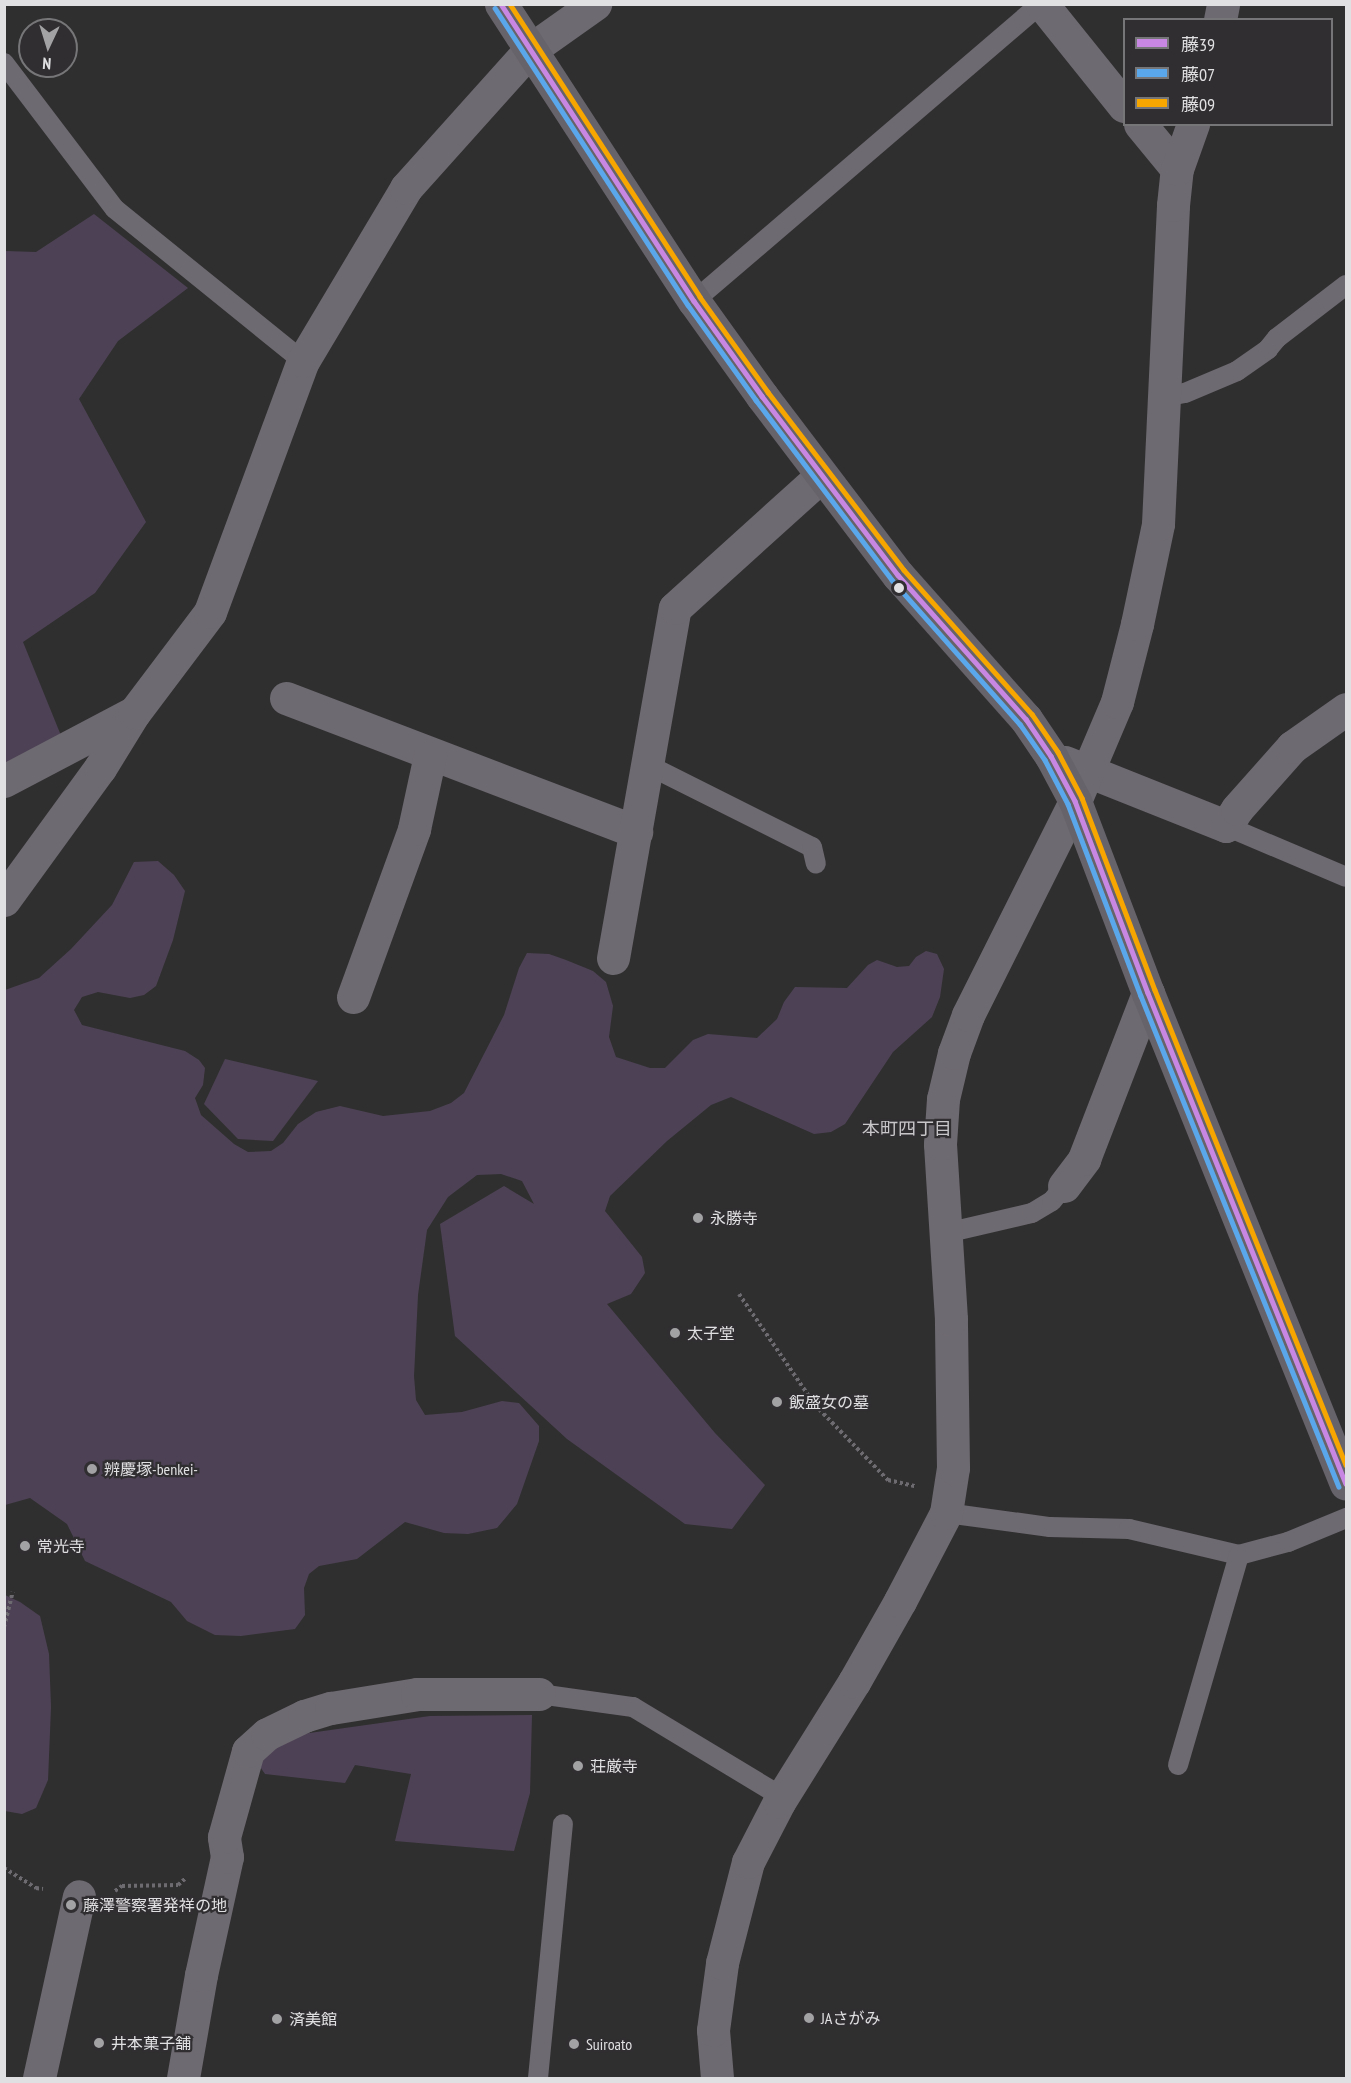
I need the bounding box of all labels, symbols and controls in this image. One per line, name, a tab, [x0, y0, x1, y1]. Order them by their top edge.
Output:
north arrow	[18, 18, 78, 78]
legend	[1123, 18, 1333, 126]
text: 藤39	[1181, 33, 1215, 56]
text: N	[42, 54, 52, 74]
text: 藤07	[1181, 63, 1215, 86]
text: 藤09	[1181, 93, 1215, 116]
unlabelled marker	[893, 582, 905, 594]
district label: 本町四丁目	[862, 1118, 952, 1140]
place label: 永勝寺	[710, 1208, 758, 1228]
marker: 永勝寺	[691, 1211, 705, 1225]
place label: 太子堂	[687, 1323, 735, 1343]
marker: 太子堂	[668, 1326, 682, 1340]
place label: 飯盛女の墓	[789, 1392, 869, 1412]
marker: 飯盛女の墓	[770, 1395, 784, 1409]
place label: 辨慶塚-benkei-	[104, 1459, 198, 1479]
marker: 辨慶塚-benkei-	[85, 1462, 99, 1476]
place label: 常光寺	[37, 1536, 85, 1556]
marker: 常光寺	[18, 1539, 32, 1553]
place label: 荘厳寺	[590, 1756, 638, 1776]
marker: 荘厳寺	[571, 1759, 585, 1773]
place label: 藤澤警察署発祥の地	[83, 1895, 227, 1915]
marker: 藤澤警察署発祥の地	[64, 1898, 78, 1912]
place label: JAさがみ	[821, 2008, 880, 2028]
place label: 済美館	[289, 2009, 337, 2029]
marker: JAさがみ	[802, 2011, 816, 2025]
marker: 済美館	[270, 2012, 284, 2026]
place label: 井本菓子舗	[111, 2033, 191, 2053]
place label: Suiroato	[586, 2034, 632, 2054]
marker: 井本菓子舗	[92, 2036, 106, 2050]
marker: Suiroato	[567, 2037, 581, 2051]

